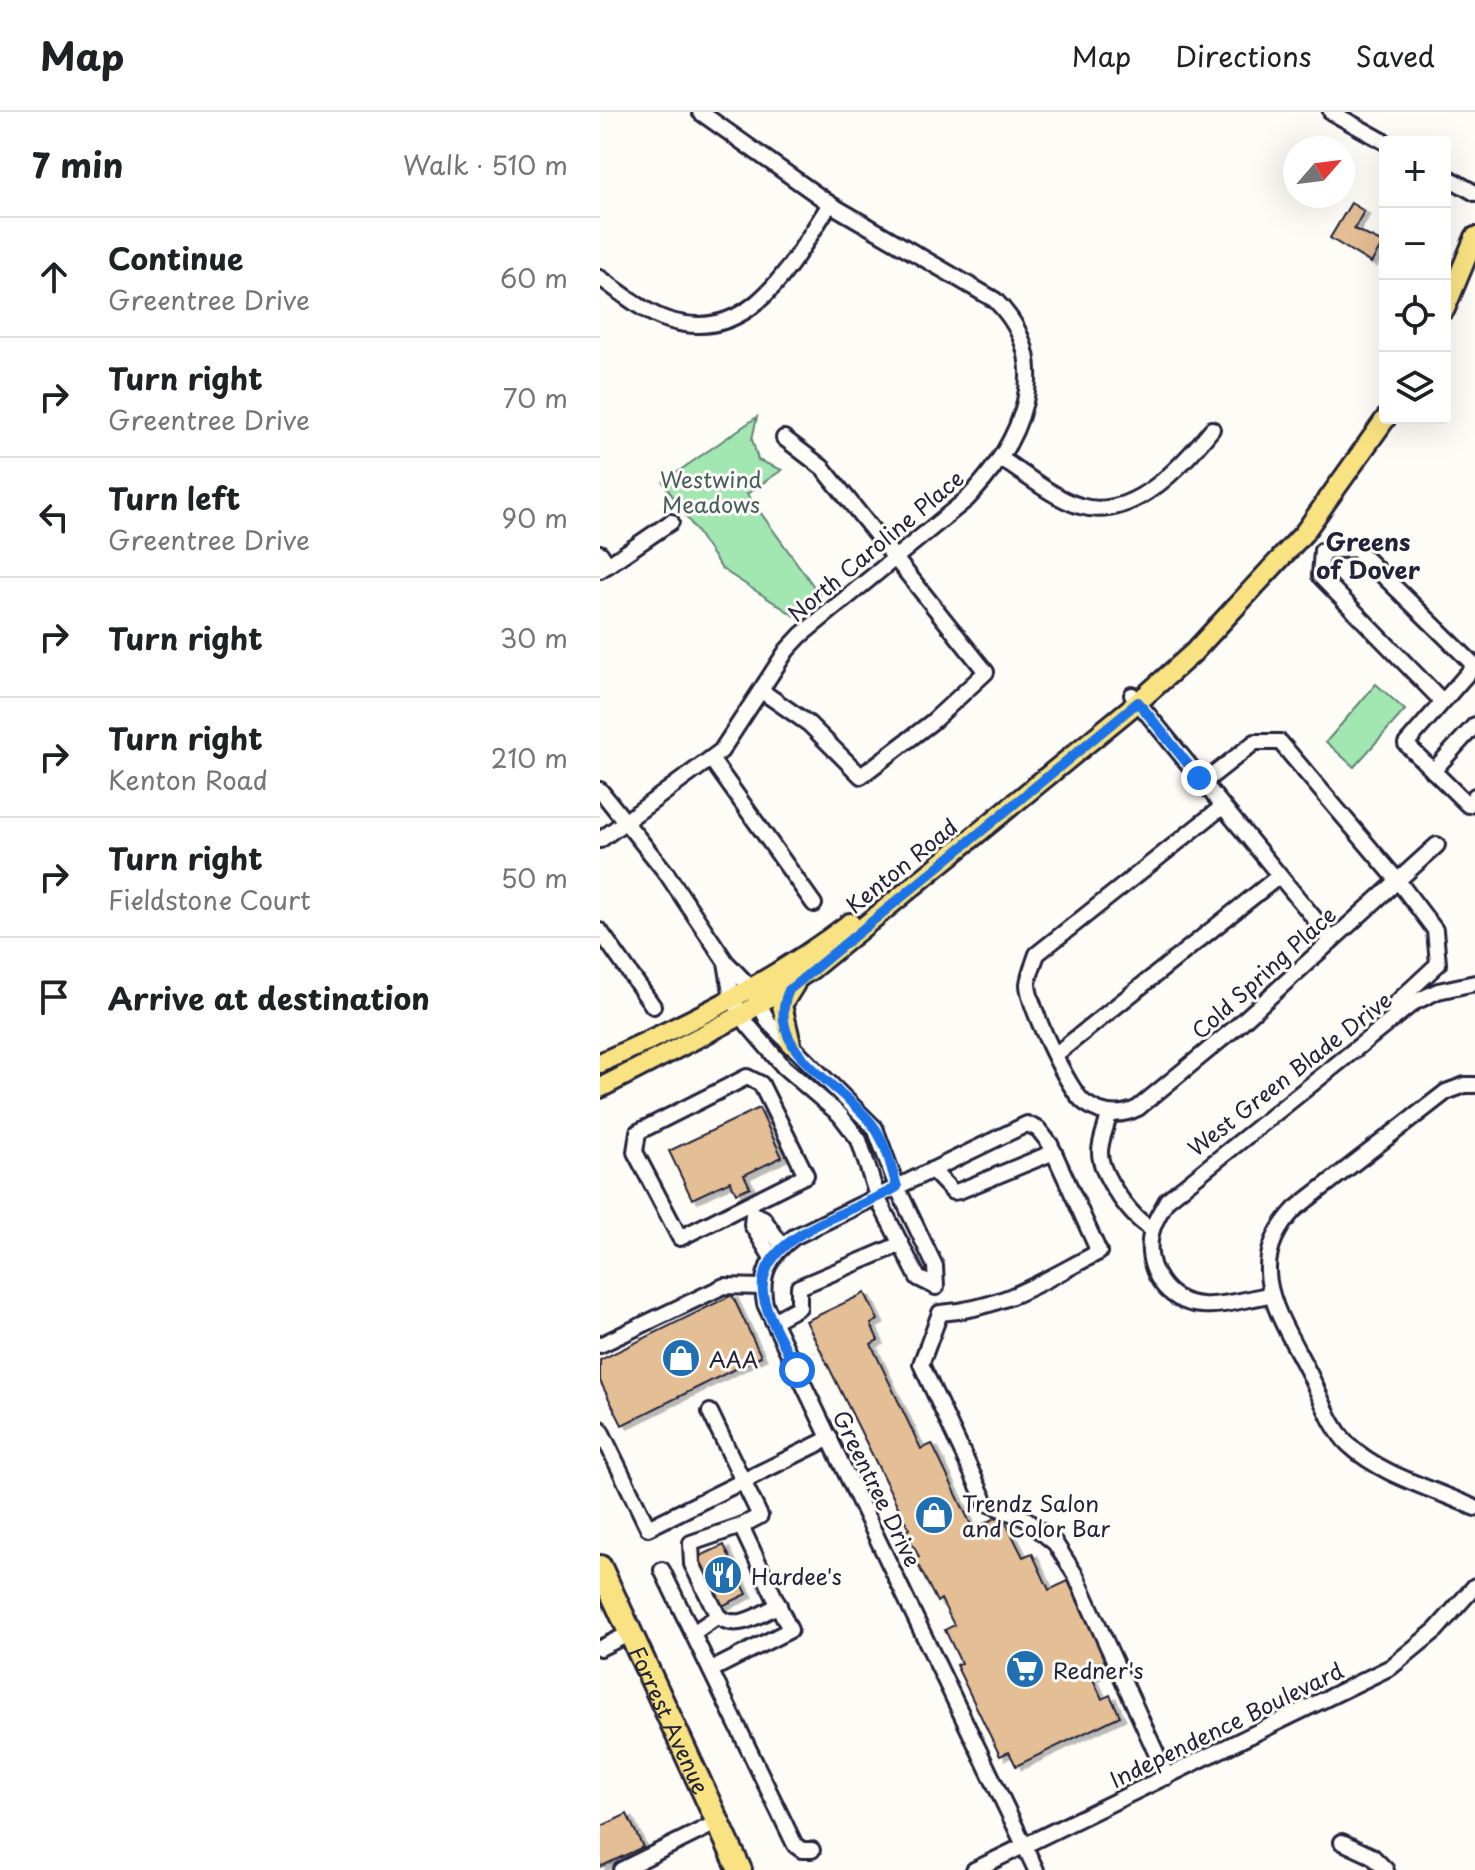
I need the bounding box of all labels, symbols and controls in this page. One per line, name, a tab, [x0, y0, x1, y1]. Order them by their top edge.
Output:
text: Map	[40, 27, 124, 84]
text: Map	[1072, 34, 1131, 77]
text: Directions	[1175, 34, 1312, 77]
text: Saved	[1356, 34, 1435, 77]
north arrow	[1283, 136, 1355, 208]
map controls	[1379, 136, 1451, 424]
button: +	[1379, 136, 1451, 208]
text: 7 min	[32, 138, 123, 190]
text: Walk · 510 m	[403, 145, 568, 184]
button: −	[1379, 208, 1451, 280]
text: Continue	[108, 235, 243, 280]
icon: ahead	[32, 255, 76, 299]
text: 60 m	[500, 258, 568, 297]
text: Greentree Drive	[108, 280, 310, 319]
button: locate	[1379, 280, 1451, 352]
button: layers	[1379, 352, 1451, 424]
text: Turn right	[108, 355, 263, 400]
icon: right	[32, 375, 76, 419]
text: 70 m	[503, 378, 568, 417]
text: Greentree Drive	[108, 400, 310, 439]
street label: North Caroline Place	[780, 461, 970, 629]
park label: Westwind Meadows	[660, 462, 762, 520]
text: Turn left	[108, 475, 240, 520]
icon: left	[32, 495, 76, 539]
text: 90 m	[501, 498, 568, 537]
text: Greentree Drive	[108, 520, 310, 559]
district label: Greens of Dover	[1316, 523, 1421, 587]
icon: right	[32, 615, 76, 659]
text: Turn right	[108, 615, 263, 660]
text: 30 m	[500, 618, 568, 657]
text: Turn right	[108, 715, 263, 760]
icon: right	[32, 735, 76, 779]
text: 210 m	[491, 738, 568, 777]
text: Kenton Road	[108, 760, 268, 799]
route end	[1181, 760, 1217, 796]
street label: Kenton Road	[838, 810, 964, 920]
text: Turn right	[108, 835, 263, 880]
icon: right	[32, 855, 76, 899]
text: 50 m	[501, 858, 568, 897]
text: Fieldstone Court	[108, 880, 311, 919]
street label: Cold Spring Place	[1183, 898, 1343, 1046]
icon: arrive	[32, 975, 76, 1019]
text: Arrive at destination	[108, 975, 430, 1020]
street label: West Green Blade Drive	[1180, 983, 1398, 1163]
shop icon: AAA	[660, 1337, 702, 1379]
place label: AAA	[709, 1342, 758, 1375]
route start	[779, 1352, 815, 1388]
street label: Greentree Drive	[826, 1404, 930, 1572]
place label: Trendz Salon and Color Bar	[962, 1486, 1110, 1544]
shop icon: Trendz Salon and Color Bar	[913, 1494, 955, 1536]
restaurant icon: Hardee's	[702, 1554, 744, 1596]
place label: Hardee's	[751, 1559, 842, 1592]
street label: Forrest Avenue	[622, 1640, 719, 1799]
supermarket icon: Redner's	[1004, 1648, 1046, 1690]
place label: Redner's	[1053, 1653, 1144, 1686]
street label: Independence Boulevard	[1104, 1653, 1348, 1795]

